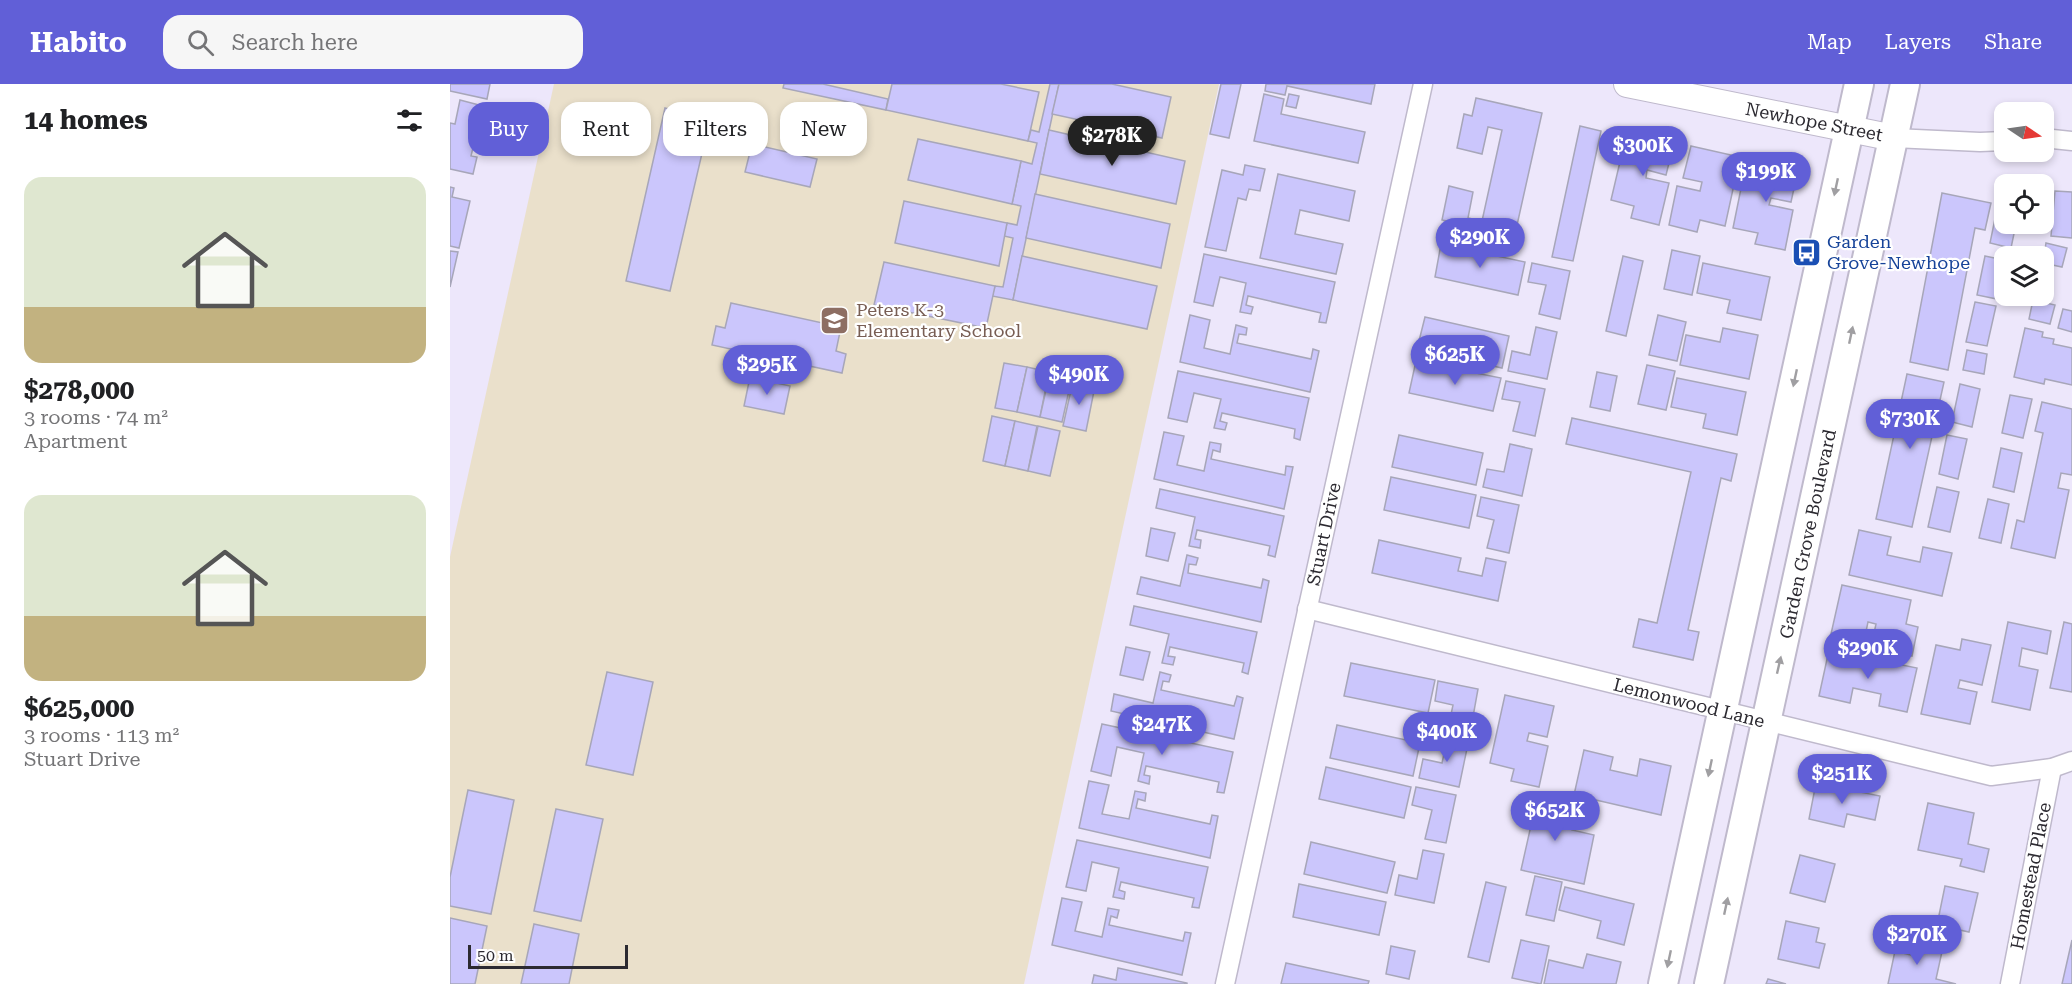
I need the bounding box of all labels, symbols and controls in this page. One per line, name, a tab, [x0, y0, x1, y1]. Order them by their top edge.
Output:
search box	[163, 15, 583, 69]
text: Habito	[30, 26, 127, 59]
icon: search	[184, 26, 217, 59]
text: Search here	[232, 30, 358, 55]
text: Map	[1807, 30, 1852, 54]
text: Layers	[1885, 30, 1951, 54]
text: Share	[1984, 30, 2042, 54]
street label: Newhope Street	[1744, 98, 1885, 145]
chip: Buy	[468, 102, 549, 156]
chip: Rent	[561, 102, 651, 156]
chip: Filters	[663, 102, 768, 156]
chip: New	[780, 102, 867, 156]
north arrow	[1994, 102, 2054, 162]
map controls	[1994, 102, 2054, 306]
icon: filters	[393, 104, 426, 137]
text: 14 homes	[24, 105, 148, 135]
pin: $278K	[1070, 116, 1154, 167]
text: $278K	[1082, 123, 1142, 147]
pin: $300K	[1601, 126, 1685, 177]
text: $300K	[1613, 133, 1673, 157]
pin: $199K	[1724, 152, 1808, 203]
text: $199K	[1736, 159, 1796, 183]
button: locate	[1994, 174, 2054, 234]
one-way arrow	[1831, 178, 1840, 197]
icon: home	[171, 216, 279, 324]
pin: $290K	[1438, 218, 1522, 269]
text: $290K	[1450, 225, 1510, 249]
place label: Garden Grove-Newhope	[1827, 231, 1970, 273]
bus stop icon: Garden Grove-Newhope	[1790, 236, 1822, 268]
button: layers	[1994, 246, 2054, 306]
place label: Peters K-3 Elementary School	[856, 299, 1021, 341]
school or university icon: Peters K-3 Elementary School	[819, 304, 851, 336]
one-way arrow	[1847, 325, 1856, 344]
pin: $625K	[1413, 335, 1497, 386]
text: $625K	[1425, 342, 1485, 366]
pin: $295K	[725, 345, 809, 396]
text: $295K	[737, 352, 797, 376]
pin: $490K	[1037, 355, 1121, 406]
text: $490K	[1049, 362, 1109, 386]
one-way arrow	[1789, 368, 1799, 387]
text: $278,000	[24, 375, 134, 405]
pin: $730K	[1868, 399, 1952, 450]
text: 3 rooms · 74 m²	[24, 405, 168, 429]
text: $730K	[1880, 406, 1940, 430]
street label: Garden Grove Boulevard	[1775, 427, 1840, 641]
text: Apartment	[24, 429, 127, 453]
street label: Stuart Drive	[1302, 480, 1345, 587]
icon: home	[171, 534, 279, 642]
pin: $290K	[1826, 629, 1910, 680]
text: $290K	[1838, 636, 1898, 660]
one-way arrow	[1775, 656, 1785, 674]
street label: Lemonwood Lane	[1611, 674, 1767, 732]
text: $625,000	[24, 693, 134, 723]
pin: $247K	[1120, 705, 1204, 756]
text: $247K	[1132, 712, 1192, 736]
pin: $400K	[1405, 712, 1489, 763]
text: $400K	[1417, 719, 1477, 743]
text: 3 rooms · 113 m²	[24, 723, 179, 747]
text: Stuart Drive	[24, 747, 140, 771]
pin: $251K	[1800, 754, 1884, 805]
one-way arrow	[1704, 759, 1714, 777]
text: $251K	[1812, 761, 1872, 785]
pin: $652K	[1513, 791, 1597, 842]
text: $652K	[1525, 798, 1585, 822]
street label: Homestead Place	[2006, 801, 2055, 951]
one-way arrow	[1722, 897, 1732, 916]
pin: $270K	[1875, 915, 1959, 966]
text: $270K	[1887, 922, 1947, 946]
scale bar	[468, 942, 628, 970]
text: 50 m	[477, 946, 514, 965]
one-way arrow	[1663, 950, 1673, 968]

